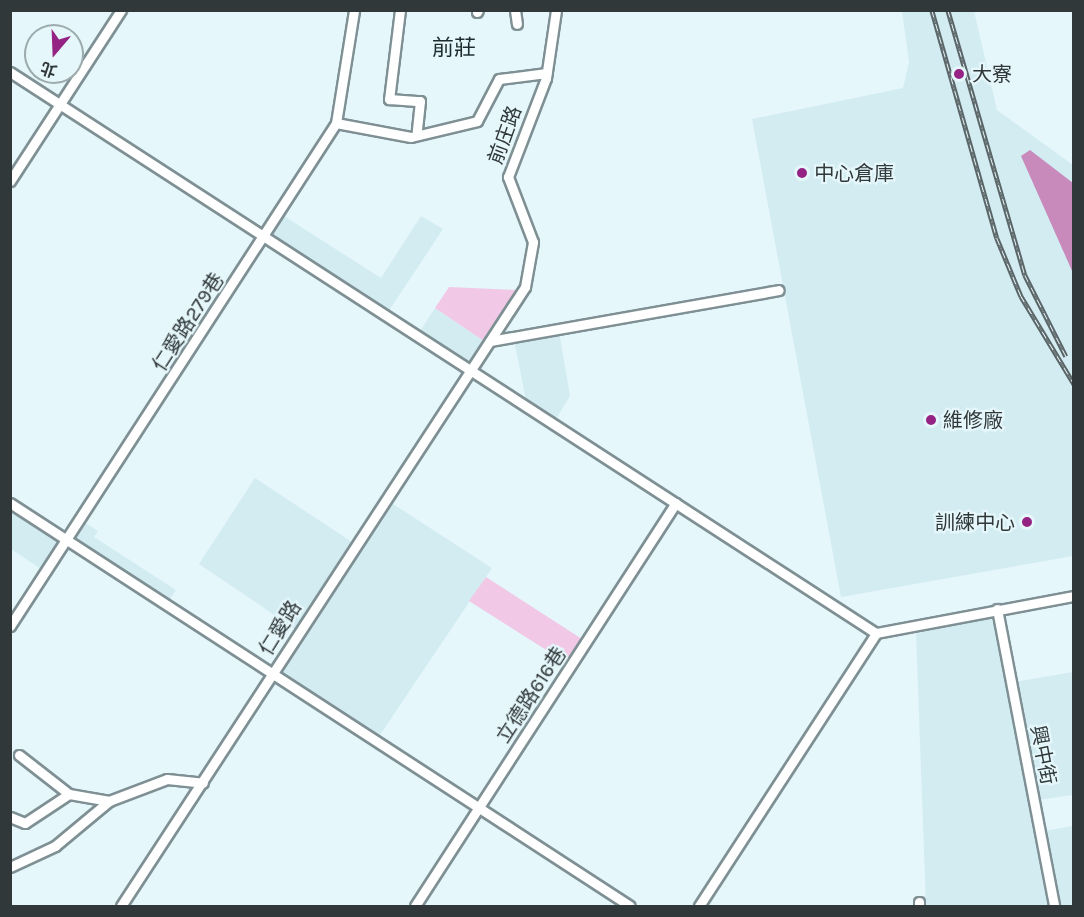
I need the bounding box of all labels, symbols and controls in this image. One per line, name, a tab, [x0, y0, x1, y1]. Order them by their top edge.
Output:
north arrow	[24, 24, 84, 84]
district label: 前莊	[432, 36, 476, 62]
text: 北	[38, 58, 59, 81]
place label: 大寮	[972, 62, 1012, 86]
marker: 大寮	[950, 65, 968, 83]
street label: 前庄路	[483, 103, 527, 167]
place label: 中心倉庫	[814, 161, 894, 185]
marker: 中心倉庫	[795, 166, 809, 180]
street label: 仁愛路279巷	[147, 268, 229, 376]
place label: 維修廠	[943, 408, 1003, 432]
marker: 維修廠	[924, 413, 938, 427]
place label: 訓練中心	[935, 510, 1015, 534]
marker: 訓練中心	[1020, 515, 1034, 529]
street label: 仁愛路	[254, 596, 306, 660]
street label: 立德路616巷	[491, 643, 571, 747]
street label: 興中街	[1025, 723, 1061, 787]

